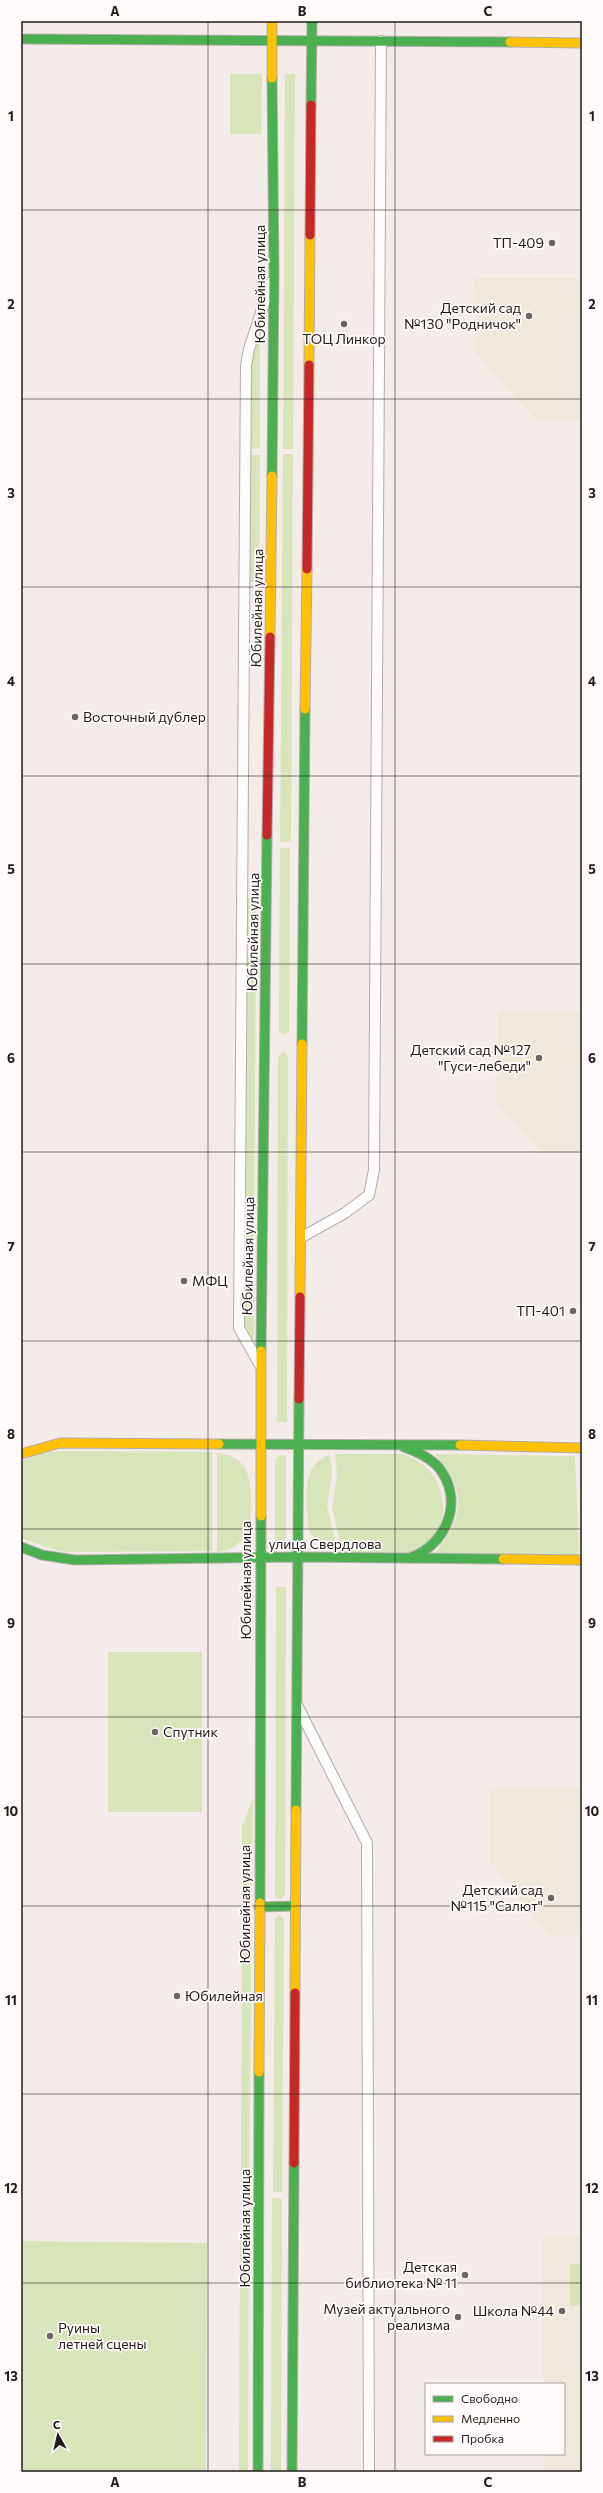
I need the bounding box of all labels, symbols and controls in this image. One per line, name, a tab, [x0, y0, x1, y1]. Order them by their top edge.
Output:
text: A	[110, 3, 120, 19]
text: B	[298, 3, 307, 19]
text: C	[484, 3, 493, 19]
text: 1	[8, 108, 14, 124]
text: 1	[589, 108, 595, 124]
street label: Юбилейная улица	[251, 225, 268, 343]
place label: ТП-409	[493, 234, 544, 251]
marker: ТП-409	[547, 238, 557, 248]
text: 2	[7, 296, 15, 312]
text: 2	[588, 296, 596, 312]
place label: Детский сад №130 "Родничок"	[404, 299, 521, 332]
marker: Детский сад №130 "Родничок"	[524, 311, 534, 321]
marker: ТОЦ Линкор	[339, 319, 349, 329]
place label: ТОЦ Линкор	[302, 330, 386, 347]
text: 3	[7, 485, 15, 501]
text: 3	[588, 485, 596, 501]
street label: Юбилейная улица	[247, 548, 266, 668]
text: 4	[7, 673, 15, 689]
text: 4	[588, 673, 596, 689]
place label: Восточный дублер	[83, 708, 206, 725]
marker: Восточный дублер	[70, 712, 80, 722]
text: 5	[7, 861, 15, 877]
text: 5	[588, 861, 596, 877]
street label: Юбилейная улица	[243, 872, 262, 992]
place label: Детский сад №127 "Гуси-лебеди"	[410, 1041, 531, 1074]
text: 6	[7, 1050, 15, 1066]
text: 6	[588, 1050, 596, 1066]
marker: Детский сад №127 "Гуси-лебеди"	[534, 1053, 544, 1063]
street label: Юбилейная улица	[238, 1196, 257, 1316]
text: 7	[7, 1238, 15, 1254]
text: 7	[588, 1238, 596, 1254]
place label: МФЦ	[192, 1272, 228, 1289]
marker: МФЦ	[179, 1276, 189, 1286]
place label: ТП-401	[516, 1302, 565, 1319]
marker: ТП-401	[568, 1306, 578, 1316]
text: 8	[7, 1426, 15, 1442]
text: 8	[588, 1426, 596, 1442]
street label: Юбилейная улица	[237, 1521, 254, 1639]
street label: улица Свердлова	[268, 1535, 382, 1552]
text: 9	[7, 1615, 15, 1631]
text: 9	[588, 1615, 596, 1631]
place label: Спутник	[163, 1723, 218, 1740]
marker: Спутник	[150, 1727, 160, 1737]
text: 10	[4, 1803, 19, 1819]
text: 10	[585, 1803, 600, 1819]
street label: Юбилейная улица	[236, 1845, 253, 1963]
place label: Детский сад №115 "Салют"	[451, 1881, 543, 1914]
marker: Детский сад №115 "Салют"	[546, 1893, 556, 1903]
place label: Юбилейная	[185, 1987, 263, 2004]
marker: Юбилейная	[172, 1991, 182, 2001]
text: 11	[5, 1992, 17, 2008]
text: 11	[586, 1992, 598, 2008]
street label: Юбилейная улица	[236, 2169, 253, 2287]
text: 12	[4, 2180, 18, 2196]
text: 12	[585, 2180, 599, 2196]
place label: Детская библиотека № 11	[345, 2258, 457, 2291]
marker: Детская библиотека № 11	[460, 2270, 470, 2280]
place label: Музей актуального реализма	[323, 2300, 450, 2333]
place label: Школа №44	[473, 2302, 555, 2319]
marker: Школа №44	[557, 2306, 567, 2316]
marker: Музей актуального реализма	[453, 2312, 463, 2322]
place label: Руины летней сцены	[58, 2319, 147, 2352]
marker: Руины летней сцены	[45, 2331, 55, 2341]
text: 13	[4, 2368, 18, 2384]
text: 13	[585, 2368, 599, 2384]
legend	[425, 2383, 565, 2455]
text: Свободно	[461, 2391, 518, 2405]
text: Медленно	[461, 2411, 520, 2425]
north arrow	[38, 2415, 78, 2455]
text: С	[52, 2418, 62, 2432]
text: Пробка	[461, 2431, 504, 2445]
text: A	[110, 2474, 120, 2490]
text: B	[298, 2474, 307, 2490]
text: C	[484, 2474, 493, 2490]

